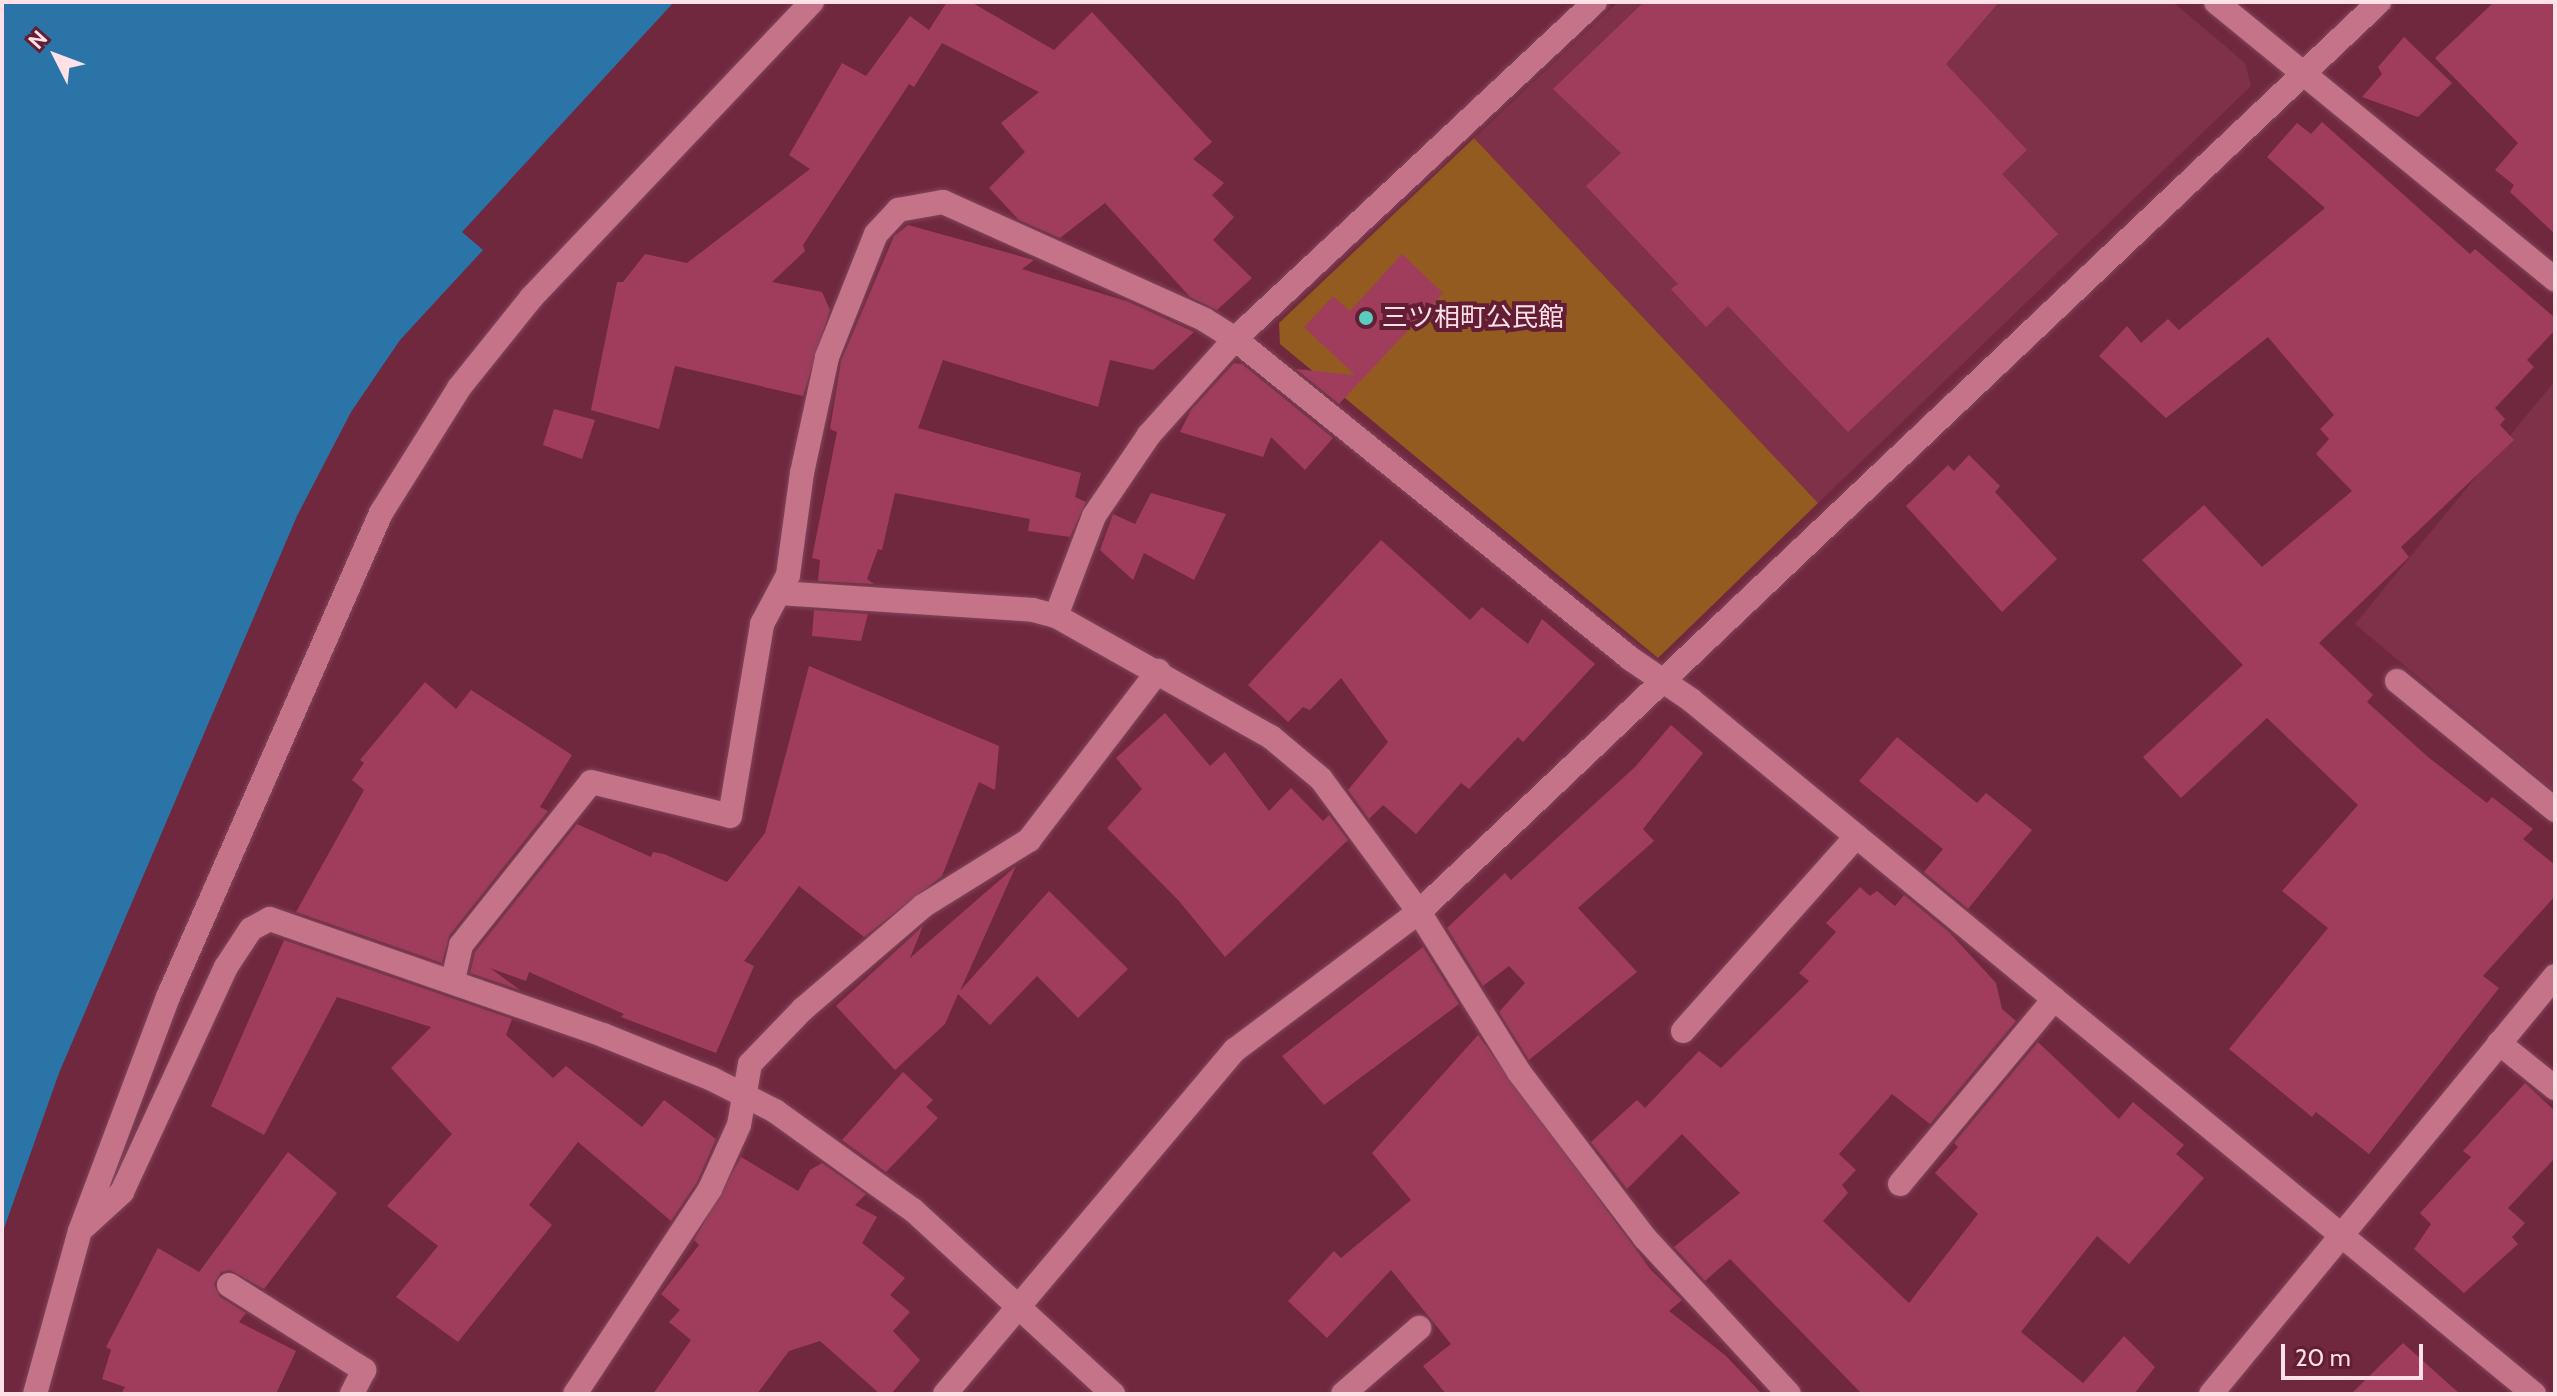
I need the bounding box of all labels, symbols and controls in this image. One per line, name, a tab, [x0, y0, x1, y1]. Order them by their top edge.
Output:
north arrow	[16, 16, 96, 96]
text: N	[23, 25, 53, 54]
place label: 三ツ相町公民館	[1382, 302, 1564, 334]
marker: 三ツ相町公民館	[1357, 309, 1375, 327]
scale bar	[2285, 1328, 2427, 1378]
text: 20 m	[2295, 1343, 2351, 1372]

